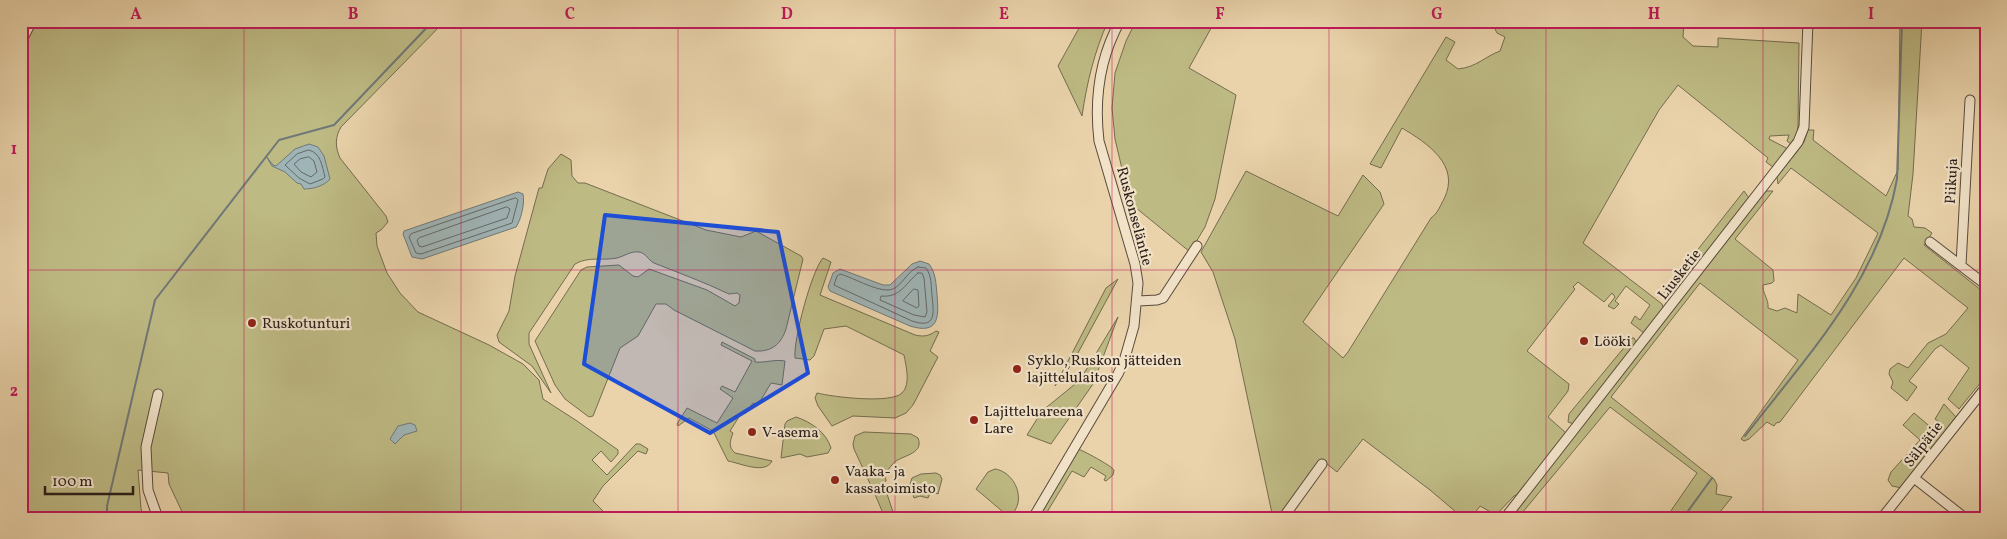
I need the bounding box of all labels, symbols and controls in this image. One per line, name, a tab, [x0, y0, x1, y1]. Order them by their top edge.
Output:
text: A	[130, 4, 142, 26]
text: B	[348, 4, 359, 26]
text: C	[565, 4, 575, 26]
text: D	[781, 4, 793, 26]
text: E	[999, 4, 1009, 26]
text: F	[1215, 4, 1225, 26]
text: G	[1431, 4, 1443, 26]
text: H	[1648, 4, 1660, 26]
text: I	[1868, 4, 1874, 26]
text: 1	[11, 139, 17, 161]
street label: Piikuja	[1941, 158, 1964, 205]
street label: Ruskonseläntie	[1110, 165, 1157, 268]
street label: Liusketie	[1654, 245, 1707, 305]
place label: Ruskotunturi	[262, 314, 350, 335]
marker: Ruskotunturi	[246, 317, 258, 329]
place label: Lööki	[1594, 332, 1631, 353]
marker: Lööki	[1578, 335, 1590, 347]
place label: Syklo, Ruskon jätteiden lajittelulaitos	[1027, 351, 1182, 389]
marker: Syklo, Ruskon jätteiden lajittelulaitos	[1011, 363, 1023, 375]
text: 2	[10, 381, 18, 403]
place label: Lajitteluareena Lare	[984, 402, 1083, 440]
marker: Lajitteluareena Lare	[968, 414, 980, 426]
street label: Sälpätie	[1900, 418, 1949, 472]
place label: V-asema	[762, 423, 819, 444]
marker: V-asema	[746, 426, 758, 438]
place label: Vaaka- ja kassatoimisto	[845, 462, 936, 500]
scale bar	[45, 464, 132, 496]
text: 100 m	[52, 472, 92, 493]
marker: Vaaka- ja kassatoimisto	[829, 474, 841, 486]

